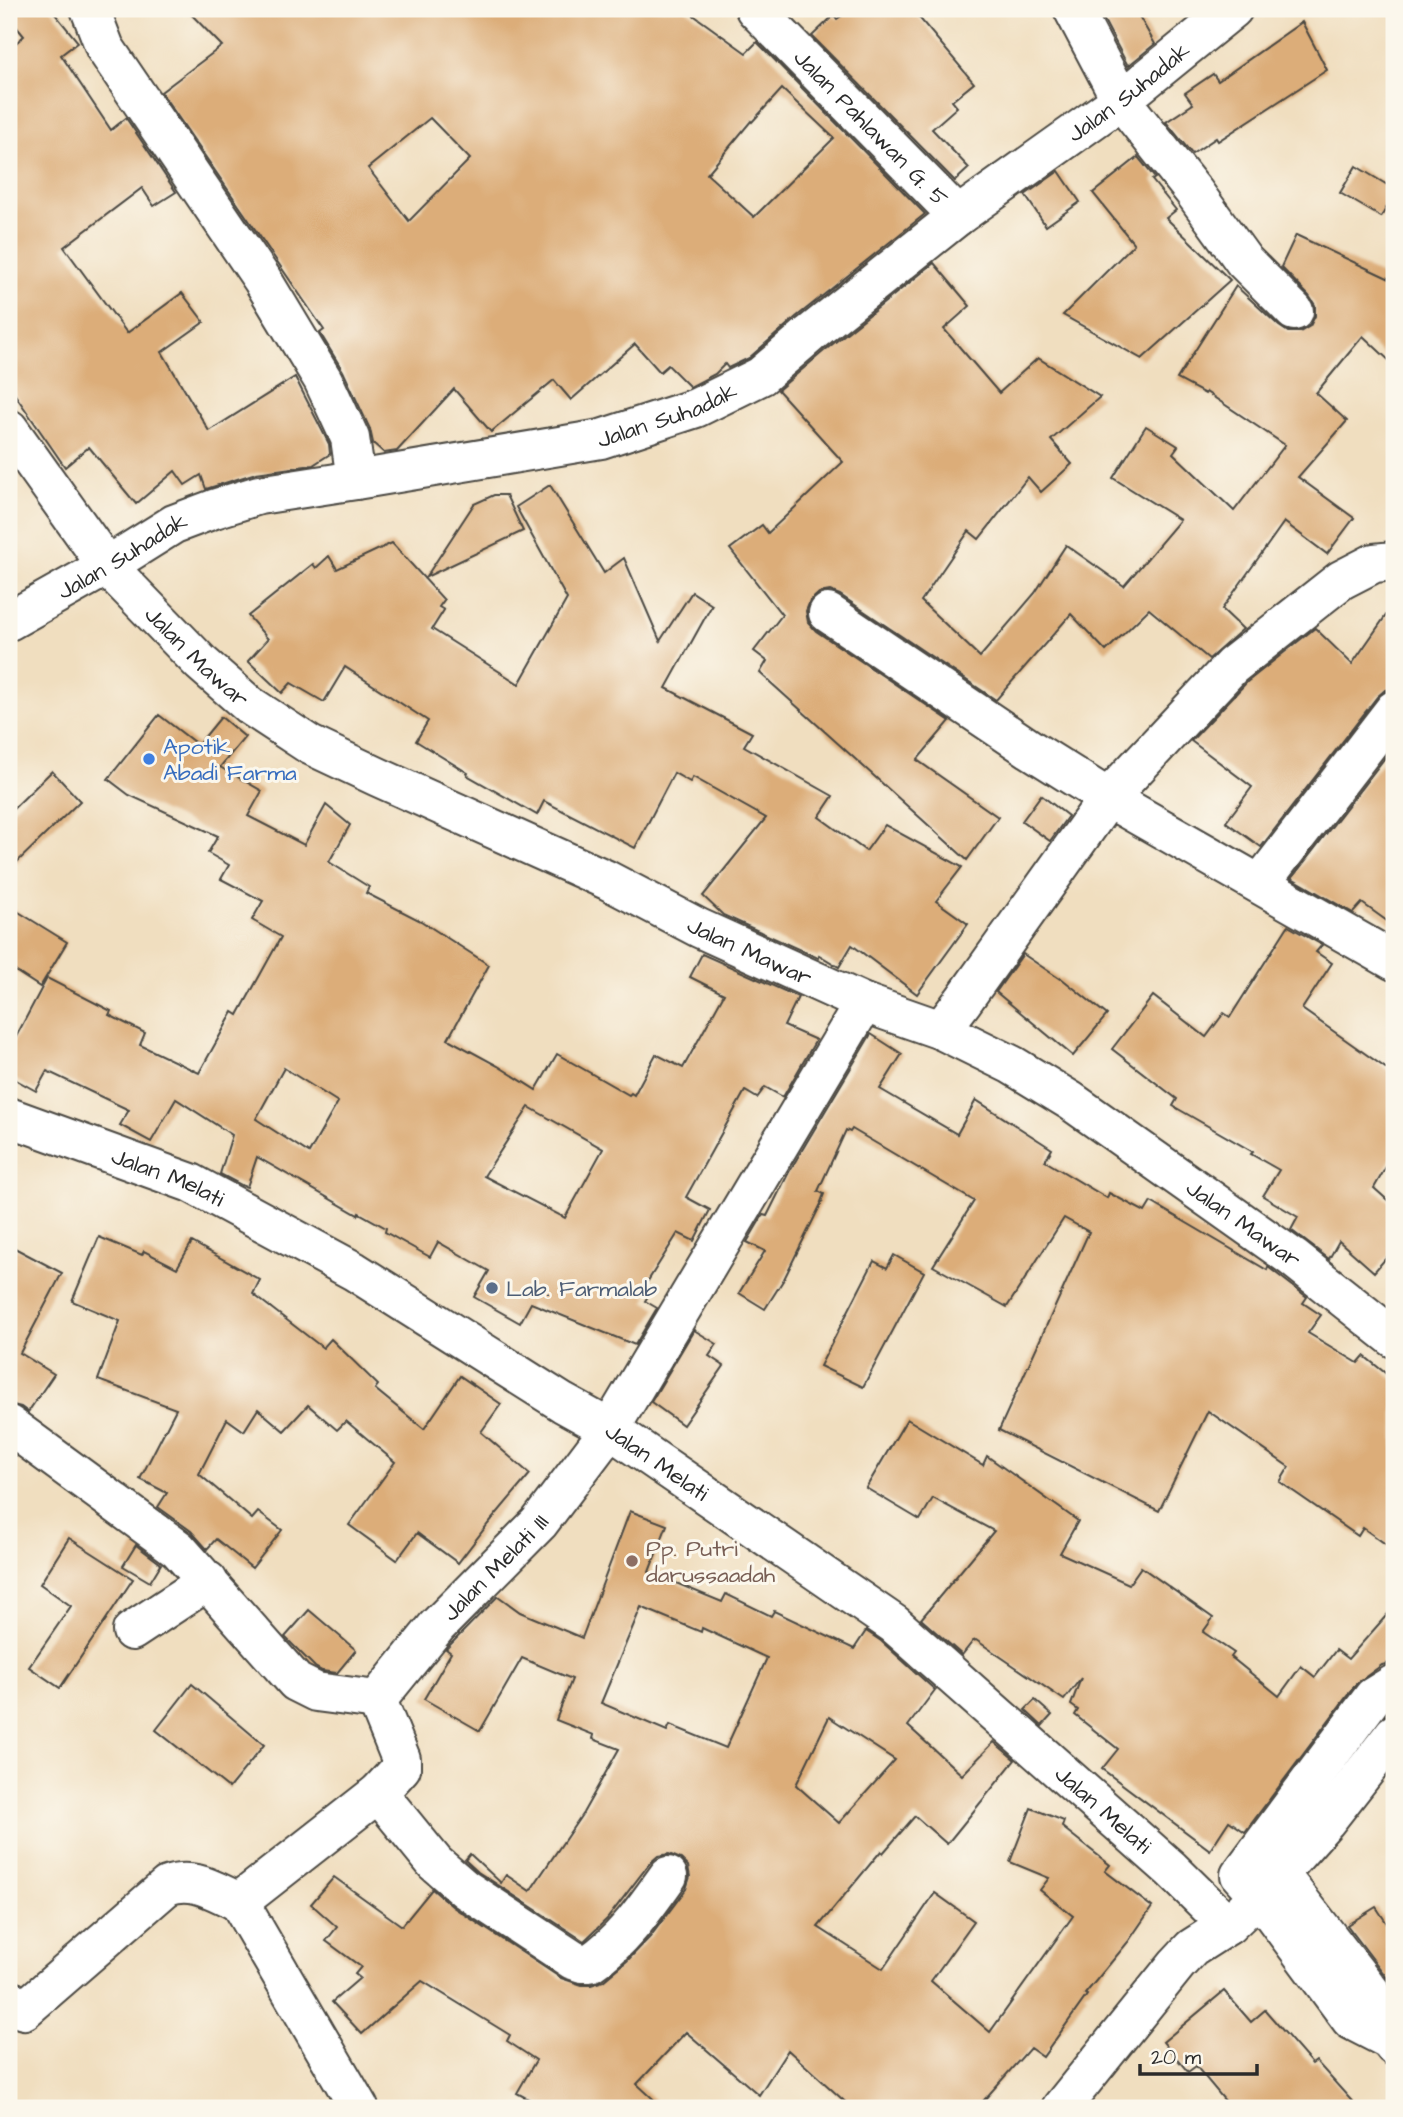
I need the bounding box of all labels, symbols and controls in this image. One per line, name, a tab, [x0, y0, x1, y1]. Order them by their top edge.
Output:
street label: Jalan Suhadak	[1061, 35, 1197, 150]
street label: Jalan Pahlawan G. 5	[786, 42, 955, 214]
street label: Jalan Suhadak	[593, 375, 743, 456]
street label: Jalan Suhadak	[52, 505, 192, 608]
street label: Jalan Mawar	[137, 599, 256, 715]
place label: Apotik Abadi Farma	[163, 731, 297, 789]
marker: Apotik Abadi Farma	[141, 751, 157, 767]
street label: Jalan Mawar	[681, 910, 817, 994]
street label: Jalan Melati	[107, 1140, 230, 1215]
street label: Jalan Mawar	[1179, 1172, 1308, 1276]
place label: Lab. Farmalab	[506, 1273, 657, 1305]
marker: Lab. Farmalab	[484, 1280, 500, 1296]
street label: Jalan Melati	[598, 1415, 715, 1510]
street label: Jalan Melati III	[436, 1508, 557, 1629]
place label: Pp. Putri darussaadah	[646, 1533, 776, 1591]
marker: Pp. Putri darussaadah	[624, 1553, 640, 1569]
street label: Jalan Melati	[1048, 1759, 1159, 1862]
scale bar	[1140, 2033, 1258, 2077]
text: 20 m	[1151, 2043, 1202, 2072]

